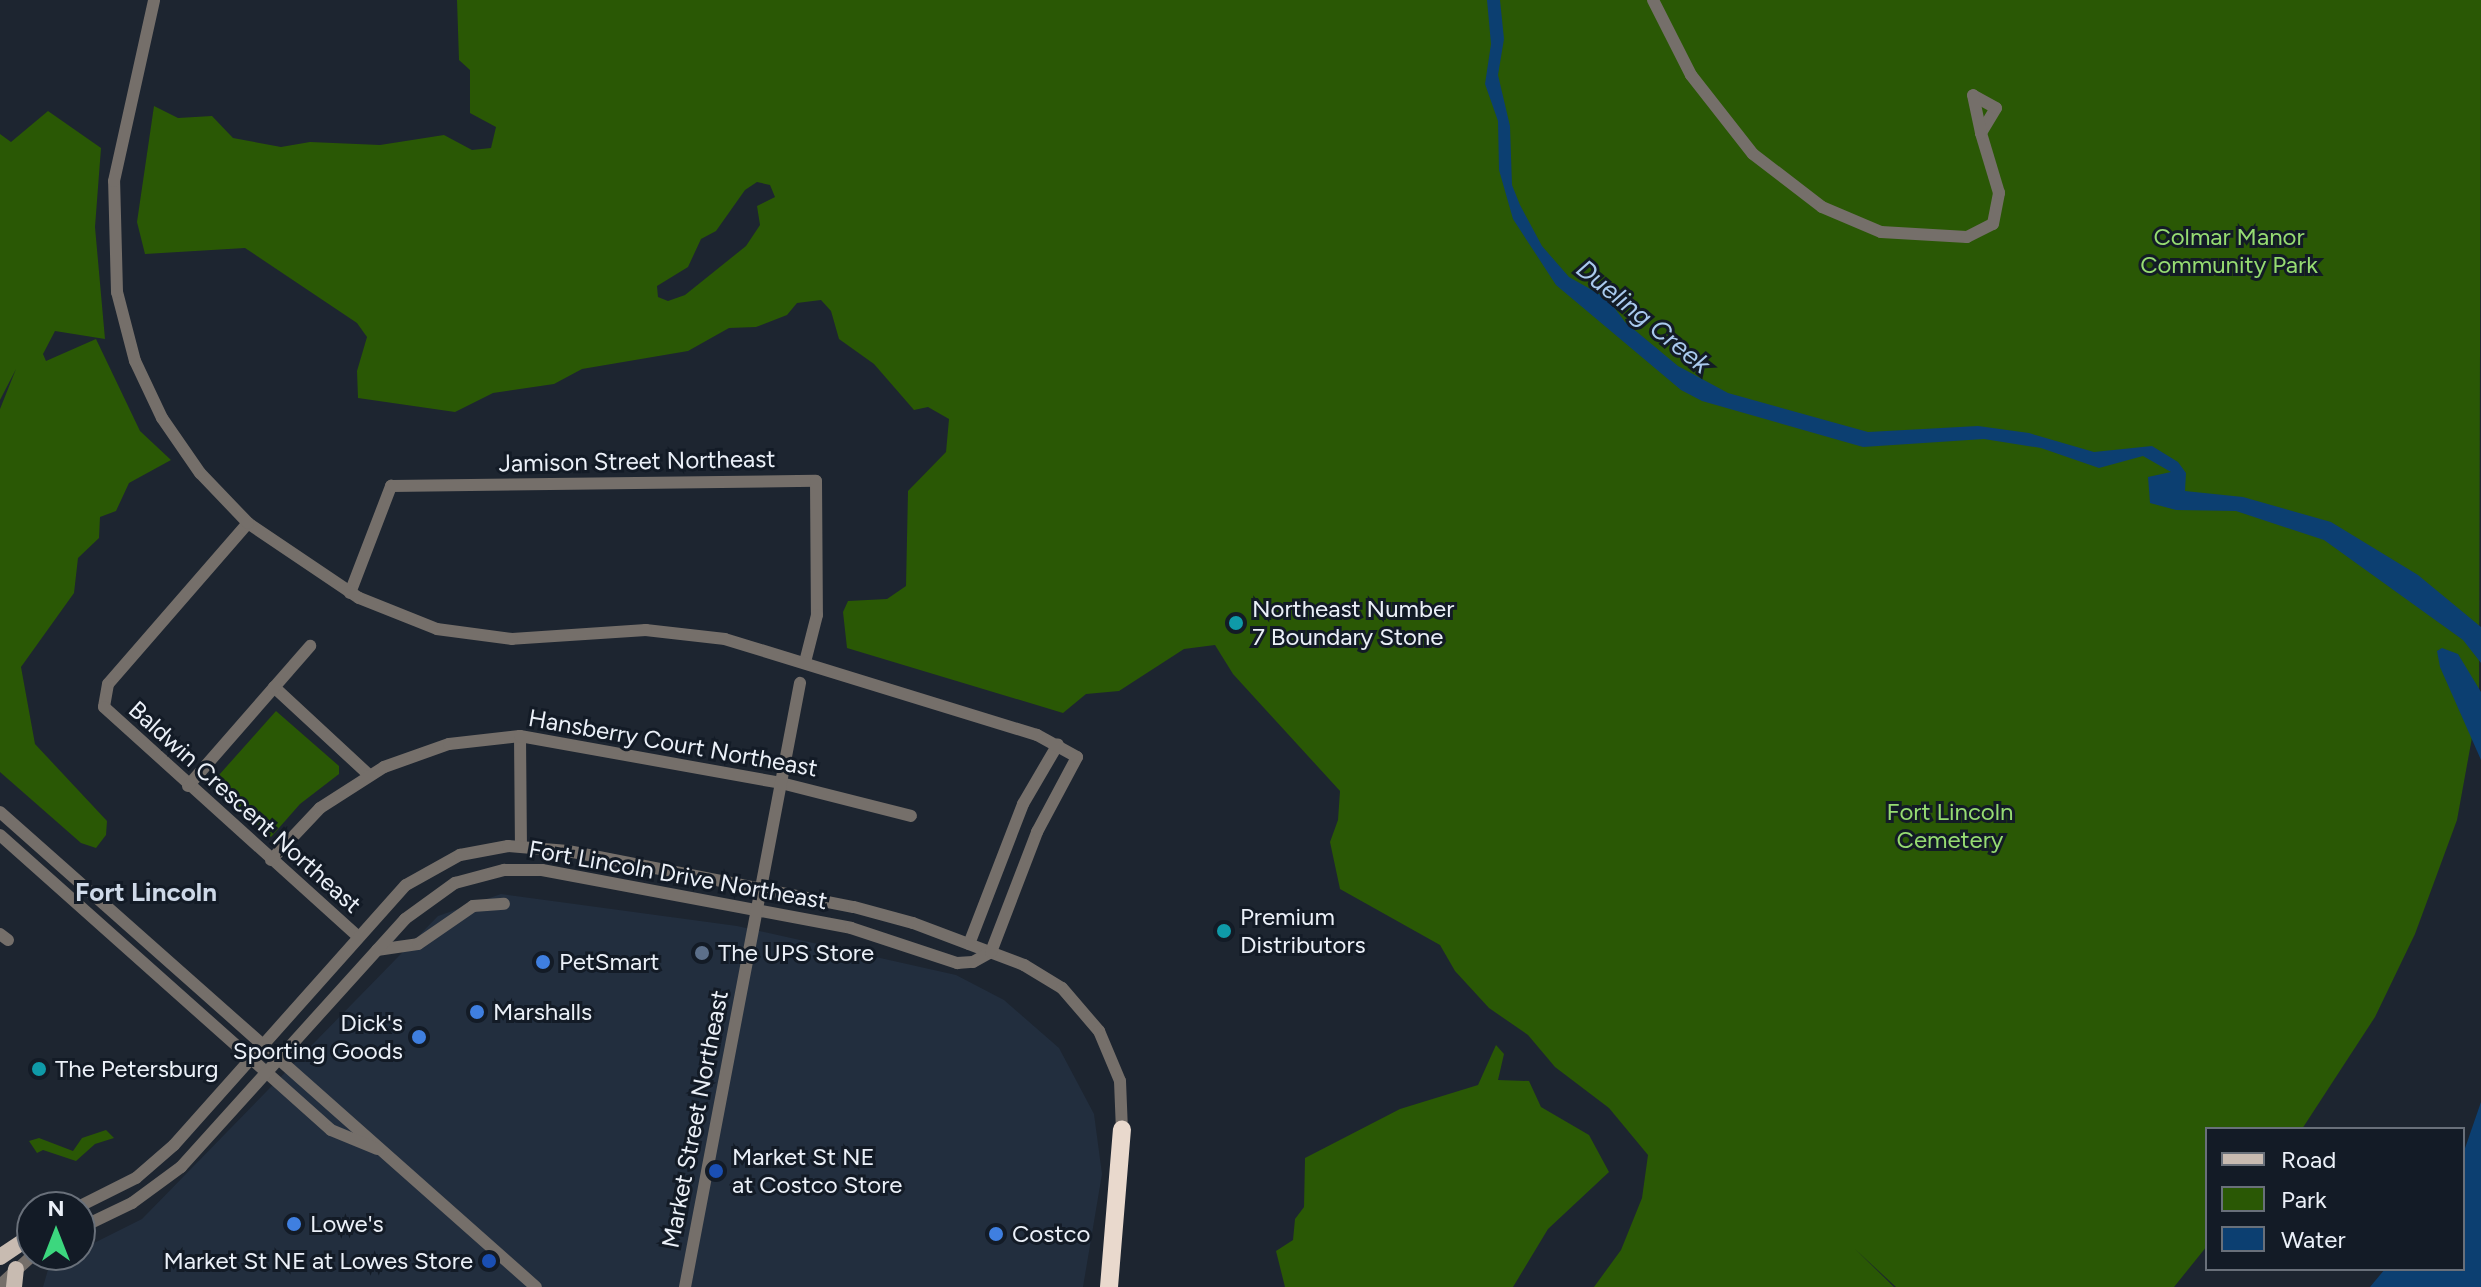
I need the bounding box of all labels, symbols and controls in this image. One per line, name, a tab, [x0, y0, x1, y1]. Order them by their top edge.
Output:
park label: Colmar Manor Community Park	[2140, 223, 2318, 279]
water label: Dueling Creek	[1570, 253, 1716, 381]
street label: Jamison Street Northeast	[498, 444, 776, 478]
place label: Northeast Number 7 Boundary Stone	[1252, 595, 1454, 651]
marker: Northeast Number 7 Boundary Stone	[1227, 614, 1245, 632]
street label: Baldwin Crescent Northeast	[123, 695, 367, 919]
street label: Hansberry Court Northeast	[526, 703, 820, 783]
park label: Fort Lincoln Cemetery	[1887, 798, 2013, 854]
street label: Fort Lincoln Drive Northeast	[526, 835, 830, 915]
district label: Fort Lincoln	[75, 877, 217, 909]
place label: Premium Distributors	[1240, 903, 1366, 959]
marker: Premium Distributors	[1215, 922, 1233, 940]
place label: The UPS Store	[718, 939, 874, 967]
marker: The UPS Store	[693, 944, 711, 962]
place label: PetSmart	[559, 948, 659, 976]
marker: PetSmart	[534, 953, 552, 971]
street label: Market Street Northeast	[656, 988, 734, 1250]
place label: Marshalls	[493, 998, 592, 1026]
marker: Marshalls	[468, 1003, 486, 1021]
place label: Dick's Sporting Goods	[233, 1009, 403, 1065]
marker: Dick's Sporting Goods	[410, 1028, 428, 1046]
place label: The Petersburg	[55, 1055, 218, 1083]
marker: The Petersburg	[30, 1060, 48, 1078]
legend	[2205, 1127, 2465, 1271]
place label: Market St NE at Costco Store	[732, 1143, 902, 1199]
text: Road	[2281, 1145, 2336, 1174]
marker: Market St NE at Costco Store	[707, 1162, 725, 1180]
text: Park	[2281, 1185, 2327, 1214]
north arrow	[16, 1191, 96, 1271]
text: N	[47, 1195, 65, 1222]
place label: Lowe's	[310, 1210, 384, 1238]
marker: Lowe's	[285, 1215, 303, 1233]
place label: Costco	[1012, 1220, 1090, 1248]
marker: Costco	[987, 1225, 1005, 1243]
text: Water	[2281, 1225, 2346, 1254]
place label: Market St NE at Lowes Store	[163, 1247, 473, 1275]
marker: Market St NE at Lowes Store	[480, 1252, 498, 1270]

